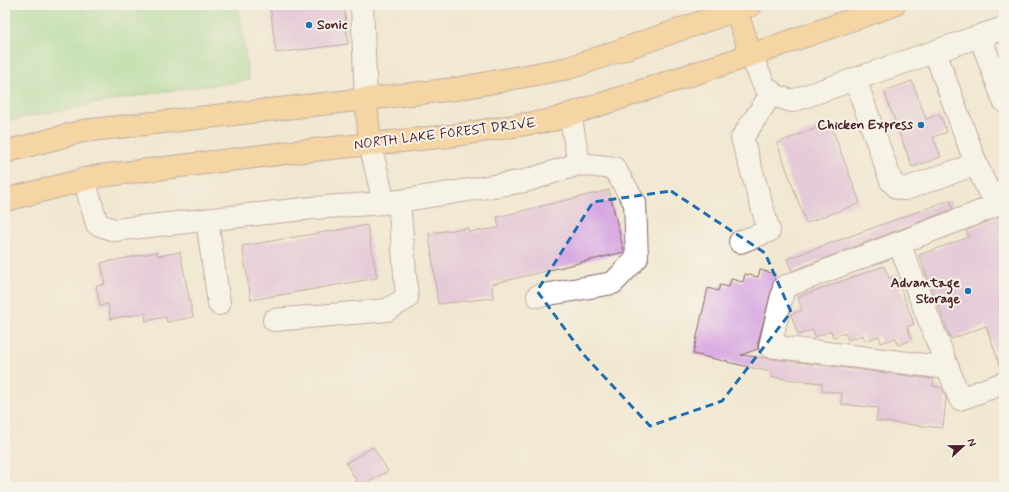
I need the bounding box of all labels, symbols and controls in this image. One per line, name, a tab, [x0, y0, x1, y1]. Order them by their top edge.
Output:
place label: Sonic	[317, 16, 348, 34]
marker: Sonic	[304, 20, 314, 30]
street label: NORTH LAKE FOREST DRIVE	[353, 114, 537, 154]
place label: Chicken Express	[817, 116, 914, 134]
marker: Chicken Express	[916, 120, 926, 130]
place label: Advantage Storage	[891, 274, 960, 309]
marker: Advantage Storage	[963, 286, 973, 296]
north arrow	[943, 426, 983, 466]
text: N	[963, 437, 979, 449]

